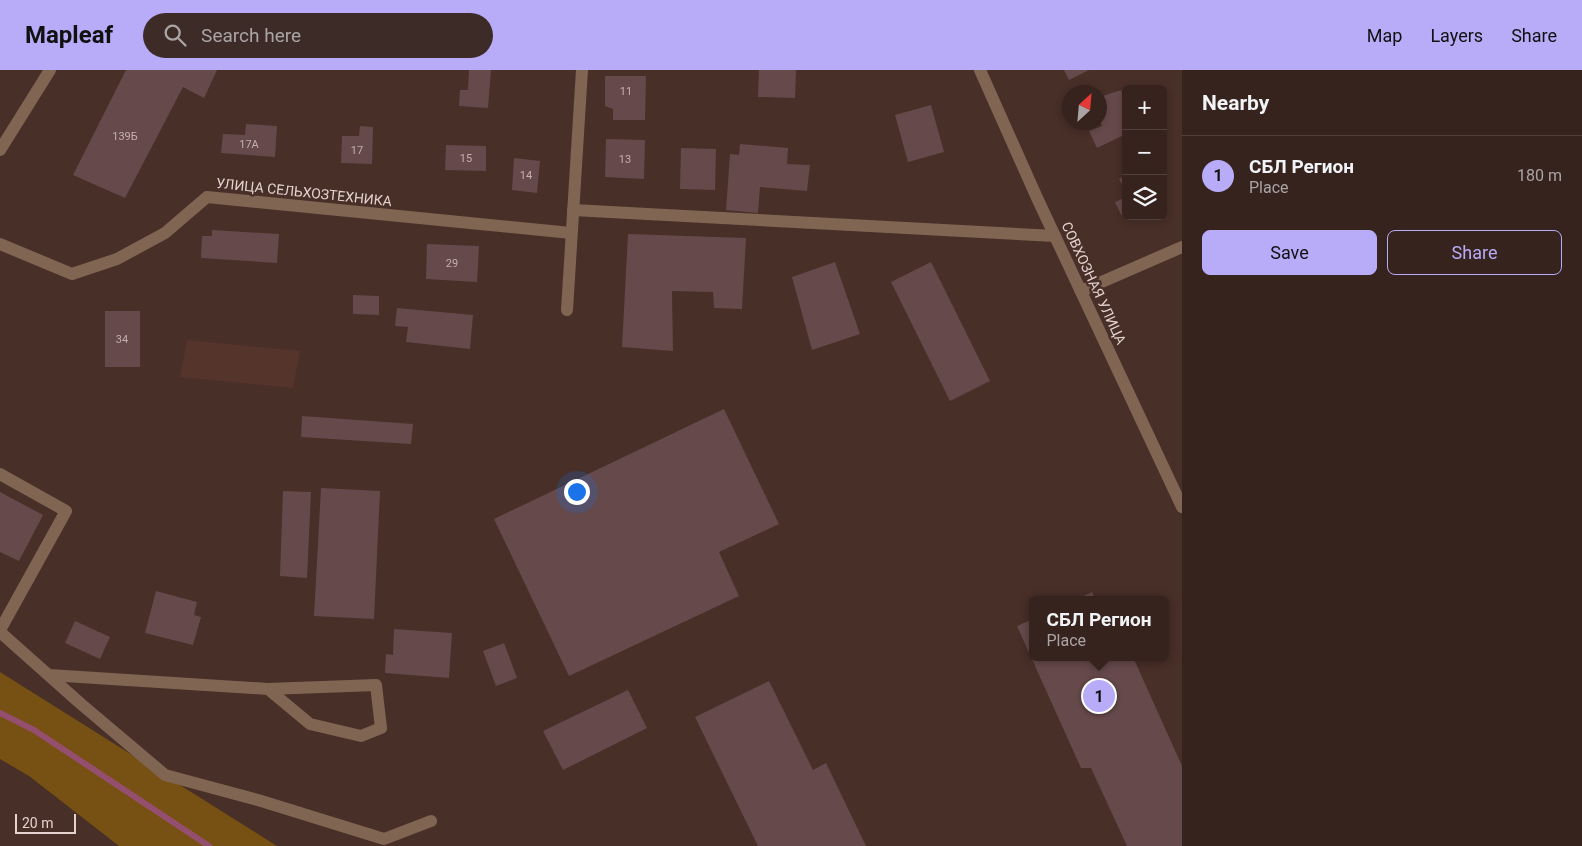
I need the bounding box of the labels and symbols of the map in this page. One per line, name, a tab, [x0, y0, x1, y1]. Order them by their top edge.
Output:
house number: 11	[620, 85, 632, 98]
north arrow	[1062, 85, 1107, 130]
house number: 139Б	[112, 130, 138, 143]
house number: 17А	[239, 138, 260, 151]
house number: 17	[351, 144, 363, 157]
house number: 15	[460, 152, 472, 165]
house number: 13	[619, 153, 631, 166]
house number: 14	[520, 169, 532, 182]
street label: УЛИЦА СЕЛЬХОЗТЕХНИКА	[215, 175, 393, 209]
street label: СОВХОЗНАЯ УЛИЦА	[1059, 219, 1129, 347]
house number: 29	[446, 257, 458, 270]
house number: 34	[116, 333, 128, 346]
your location	[564, 479, 590, 505]
pin: 1	[1083, 677, 1115, 715]
scale bar	[15, 811, 76, 834]

